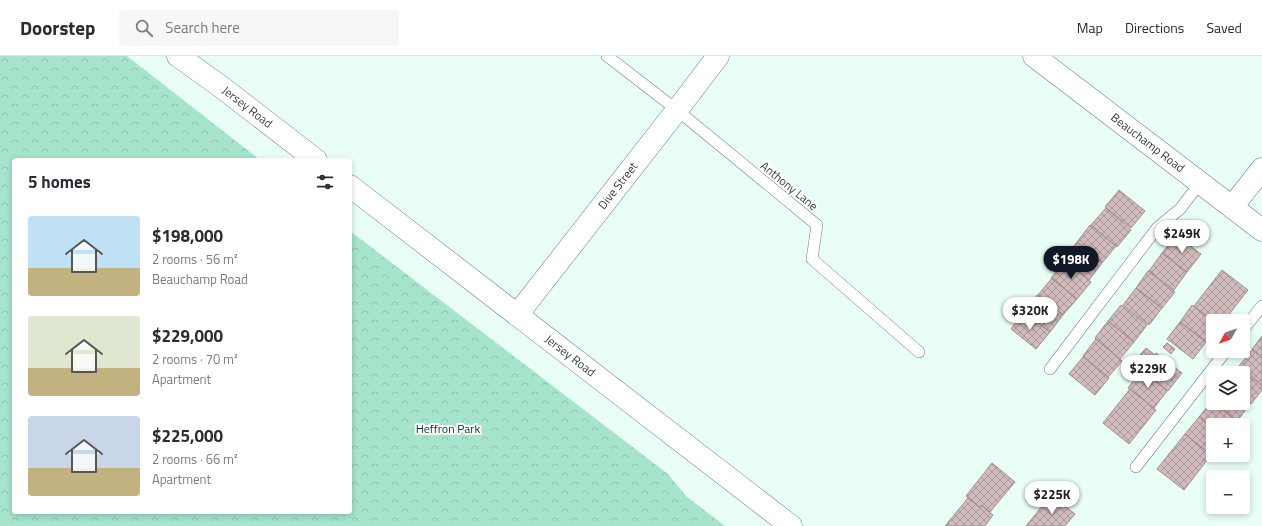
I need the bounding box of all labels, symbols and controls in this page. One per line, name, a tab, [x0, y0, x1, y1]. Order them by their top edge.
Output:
search box	[119, 10, 399, 46]
text: Doorstep	[20, 13, 95, 42]
text: Search here	[165, 16, 240, 39]
icon: search	[133, 17, 155, 39]
text: Map	[1077, 17, 1103, 38]
text: Directions	[1125, 17, 1184, 38]
text: Saved	[1206, 17, 1242, 38]
street label: Jersey Road	[218, 81, 277, 132]
street label: Beauchamp Road	[1107, 108, 1189, 177]
street label: Anthony Lane	[756, 156, 822, 215]
street label: Dive Street	[593, 157, 643, 213]
text: 5 homes	[28, 169, 91, 195]
icon: filters	[314, 171, 336, 193]
pin: $249K	[1154, 220, 1210, 254]
text: $198,000	[152, 223, 223, 249]
text: $249K	[1164, 223, 1200, 243]
icon: home	[60, 232, 108, 280]
pin: $198K	[1043, 246, 1099, 280]
text: 2 rooms · 56 m²	[152, 249, 238, 269]
text: $198K	[1053, 249, 1089, 269]
text: Beauchamp Road	[152, 269, 248, 289]
pin: $320K	[1002, 297, 1058, 331]
text: $320K	[1012, 300, 1048, 320]
north arrow	[1206, 314, 1250, 358]
map controls	[1206, 314, 1250, 514]
text: $229,000	[152, 323, 223, 349]
street label: Jersey Road	[541, 330, 600, 381]
icon: home	[60, 332, 108, 380]
text: 2 rooms · 70 m²	[152, 349, 238, 369]
pin: $229K	[1120, 355, 1176, 389]
text: $229K	[1130, 358, 1166, 378]
button: layers	[1206, 366, 1250, 410]
text: Apartment	[152, 369, 211, 389]
button: +	[1206, 418, 1250, 462]
park label: Heffron Park	[416, 419, 480, 438]
text: $225,000	[152, 423, 223, 449]
icon: home	[60, 432, 108, 480]
text: 2 rooms · 66 m²	[152, 449, 238, 469]
text: Apartment	[152, 469, 211, 489]
button: −	[1206, 470, 1250, 514]
pin: $225K	[1024, 481, 1080, 515]
text: $225K	[1034, 484, 1070, 504]

